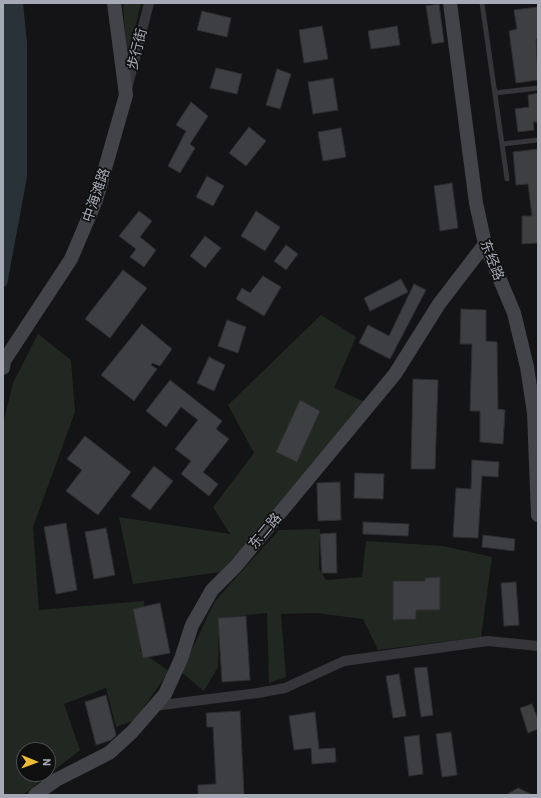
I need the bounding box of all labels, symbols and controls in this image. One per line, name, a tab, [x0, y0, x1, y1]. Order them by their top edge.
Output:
street label: 步行街	[124, 27, 150, 71]
street label: 中海滩路	[79, 166, 113, 224]
street label: 东经路	[477, 237, 507, 283]
street label: 东二路	[245, 510, 285, 552]
north arrow	[16, 742, 56, 782]
text: N	[41, 758, 54, 766]

